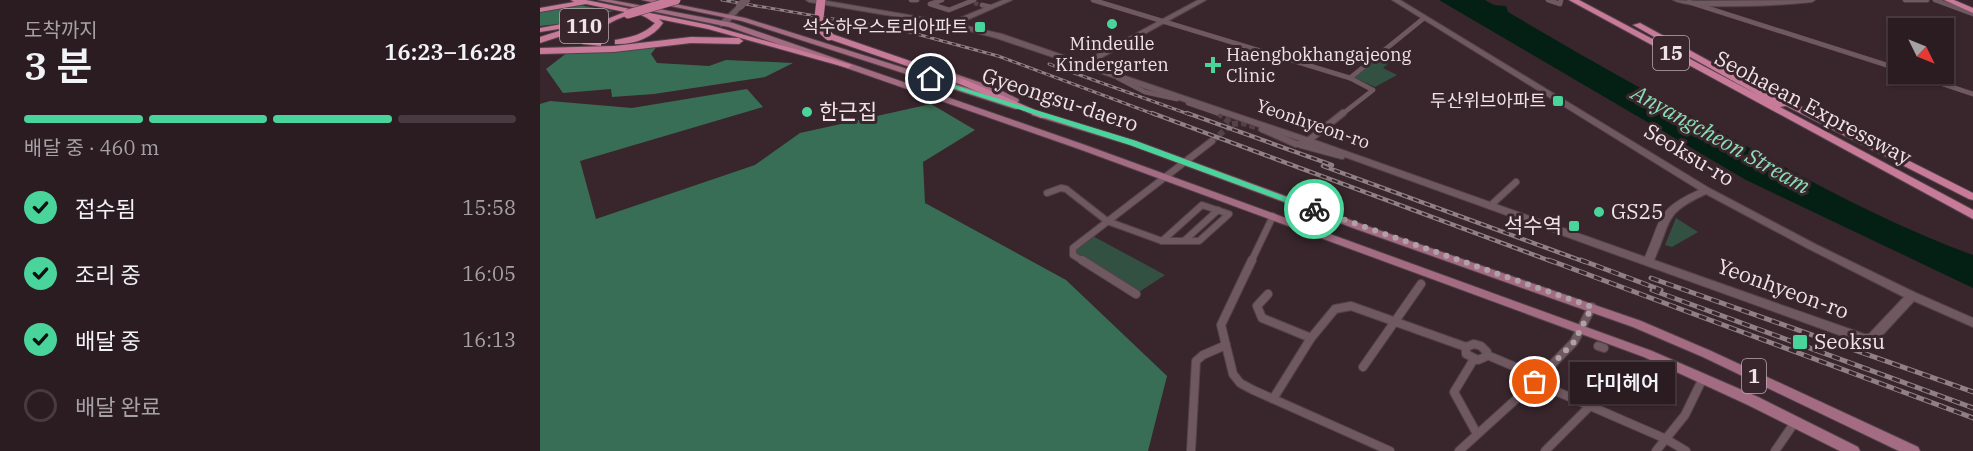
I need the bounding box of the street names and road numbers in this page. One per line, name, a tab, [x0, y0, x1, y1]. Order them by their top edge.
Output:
road number: 110	[560, 9, 608, 43]
road number: 15	[1653, 36, 1689, 70]
street label: Seohaean Expressway	[1710, 43, 1917, 171]
street label: Gyeongsu-daero	[979, 61, 1142, 137]
street label: Yeonhyeon-ro	[1253, 93, 1373, 154]
street label: Seoksu-ro	[1639, 116, 1740, 192]
street label: Yeonhyeon-ro	[1714, 251, 1853, 325]
road number: 1	[1742, 359, 1766, 393]

